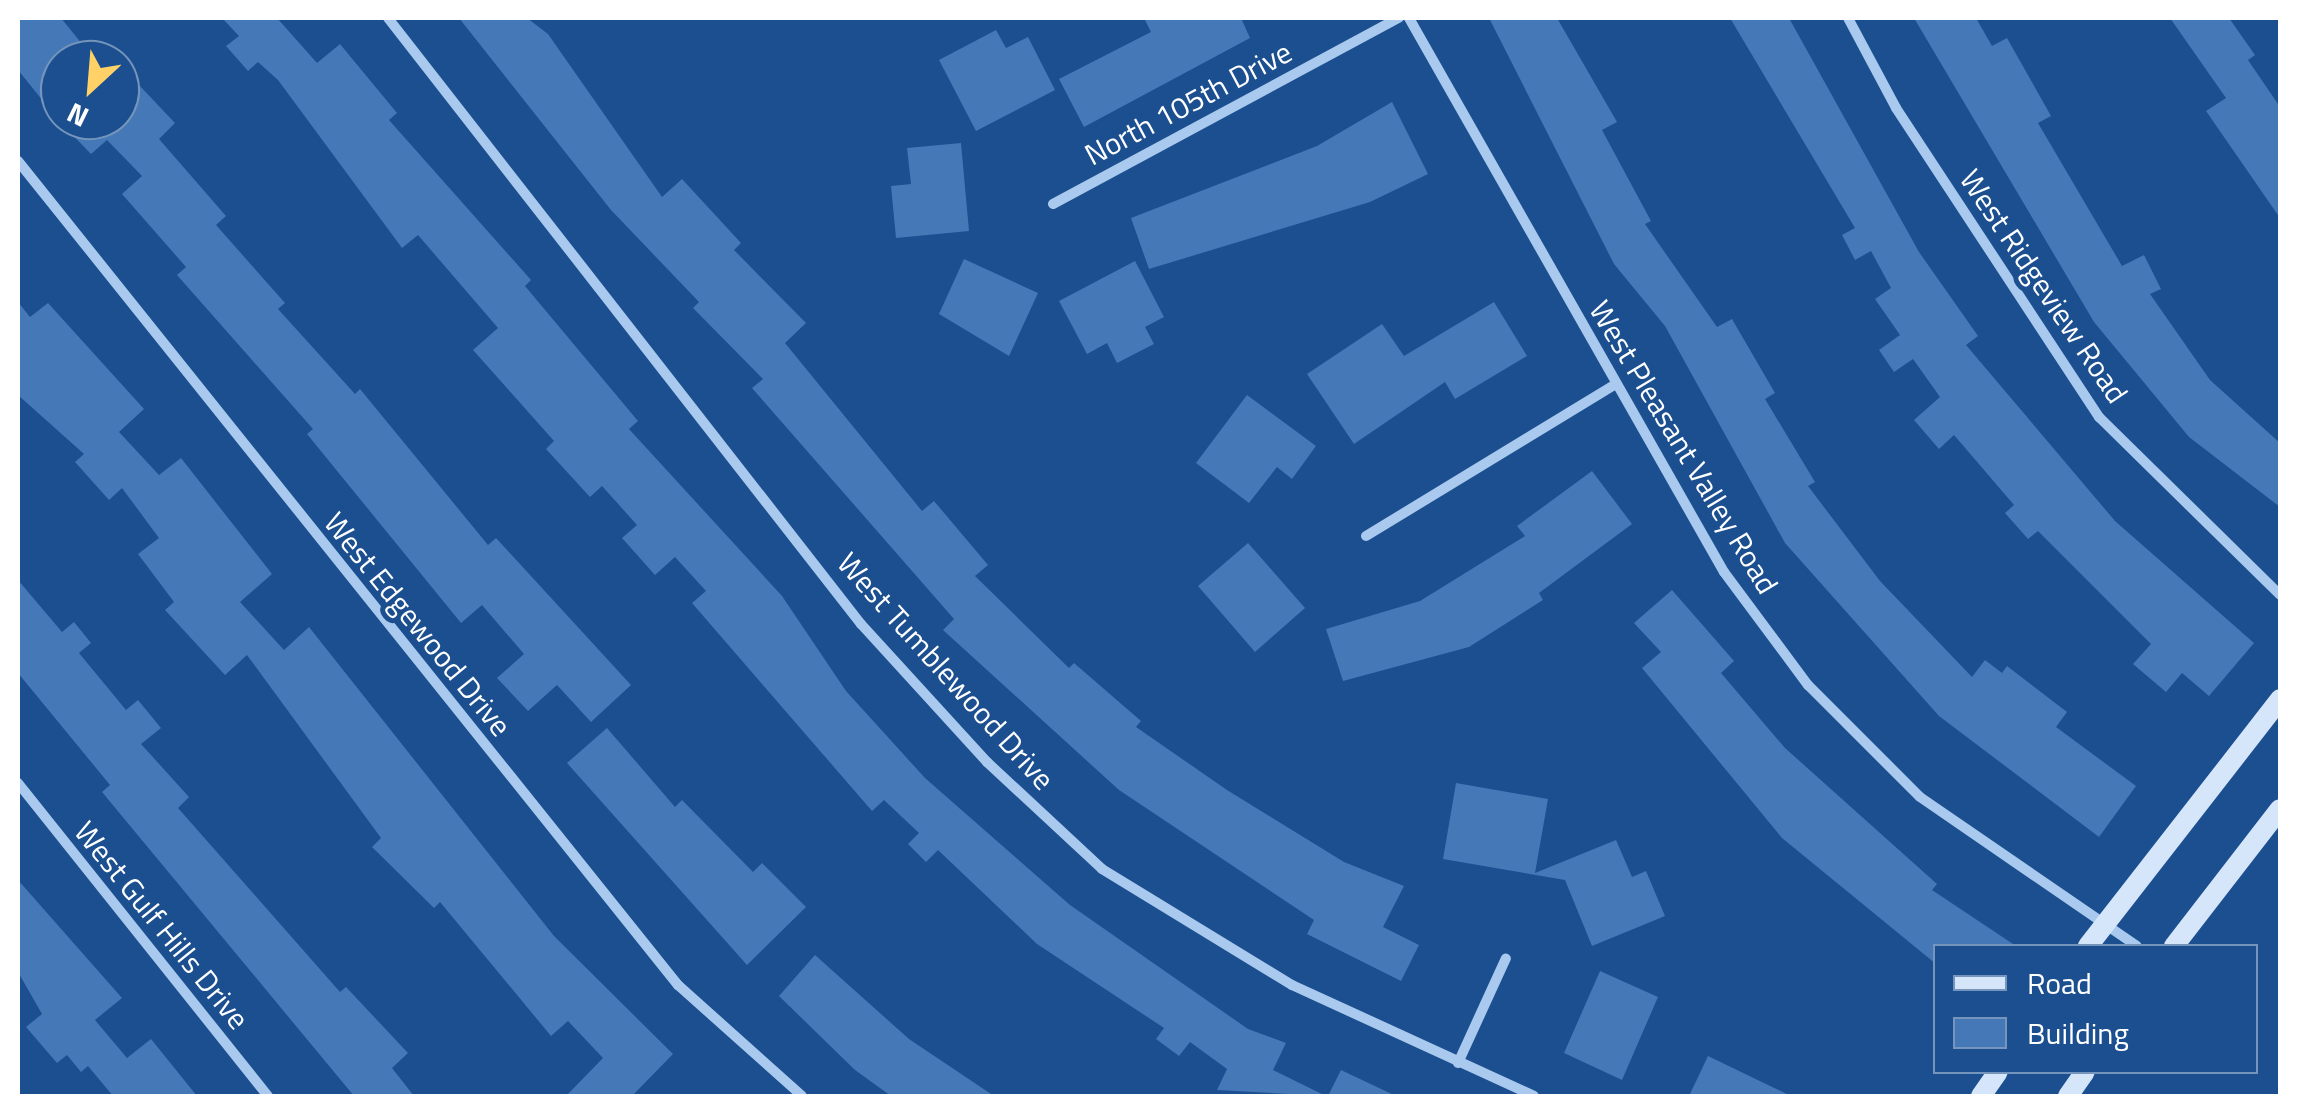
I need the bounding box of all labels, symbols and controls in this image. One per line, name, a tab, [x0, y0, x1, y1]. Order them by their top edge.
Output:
street label: North 105th Drive	[1079, 33, 1297, 173]
north arrow	[40, 40, 140, 140]
text: N	[59, 92, 96, 139]
street label: West Ridgeview Road	[1953, 162, 2135, 410]
street label: West Pleasant Valley Road	[1582, 294, 1786, 600]
street label: West Edgewood Drive	[317, 505, 519, 743]
street label: West Tumblewood Drive	[830, 545, 1062, 797]
street label: West Gulf Hills Drive	[67, 814, 257, 1036]
legend	[1933, 944, 2258, 1074]
text: Road	[2027, 960, 2092, 1006]
text: Building	[2027, 1010, 2129, 1056]

